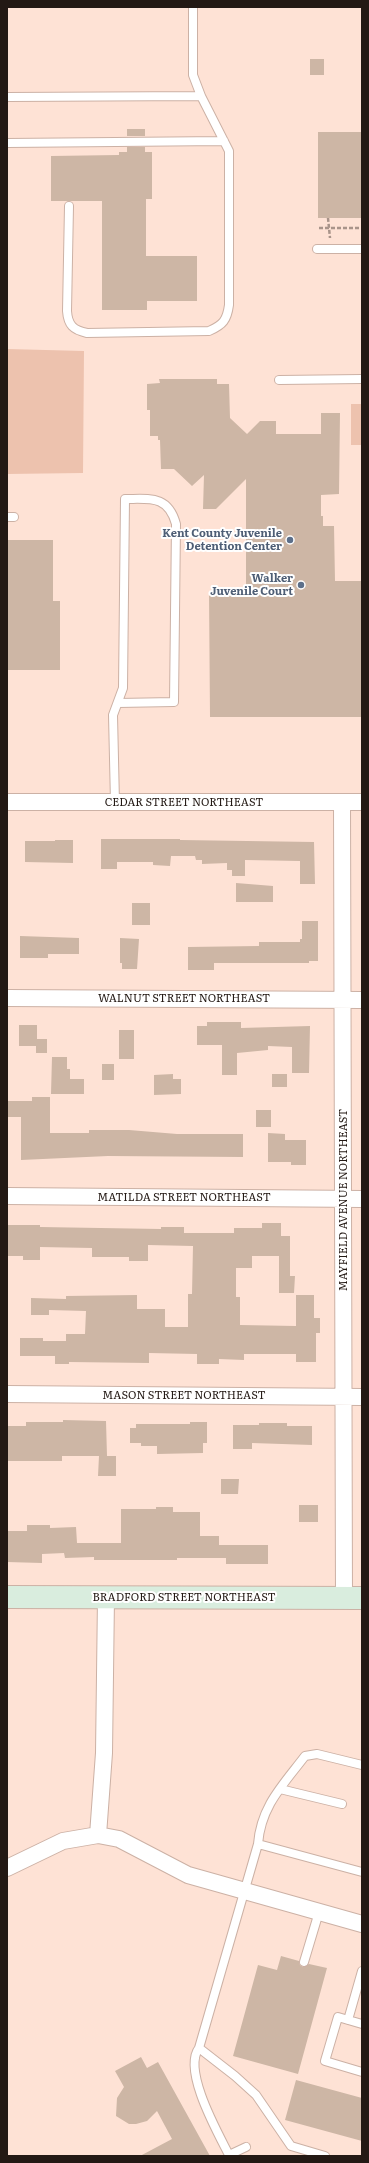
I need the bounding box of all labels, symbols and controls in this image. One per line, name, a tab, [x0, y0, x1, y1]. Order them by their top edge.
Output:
place label: Kent County Juvenile Detention Center	[162, 527, 282, 553]
marker: Kent County Juvenile Detention Center	[285, 535, 295, 545]
place label: Walker Juvenile Court	[210, 572, 293, 598]
marker: Walker Juvenile Court	[296, 580, 306, 590]
street label: CEDAR STREET NORTHEAST	[105, 796, 263, 810]
street label: WALNUT STREET NORTHEAST	[98, 992, 270, 1006]
street label: MAYFIELD AVENUE NORTHEAST	[337, 1109, 351, 1291]
street label: MATILDA STREET NORTHEAST	[97, 1191, 271, 1205]
street label: MASON STREET NORTHEAST	[102, 1389, 266, 1403]
street label: BRADFORD STREET NORTHEAST	[92, 1591, 276, 1605]

